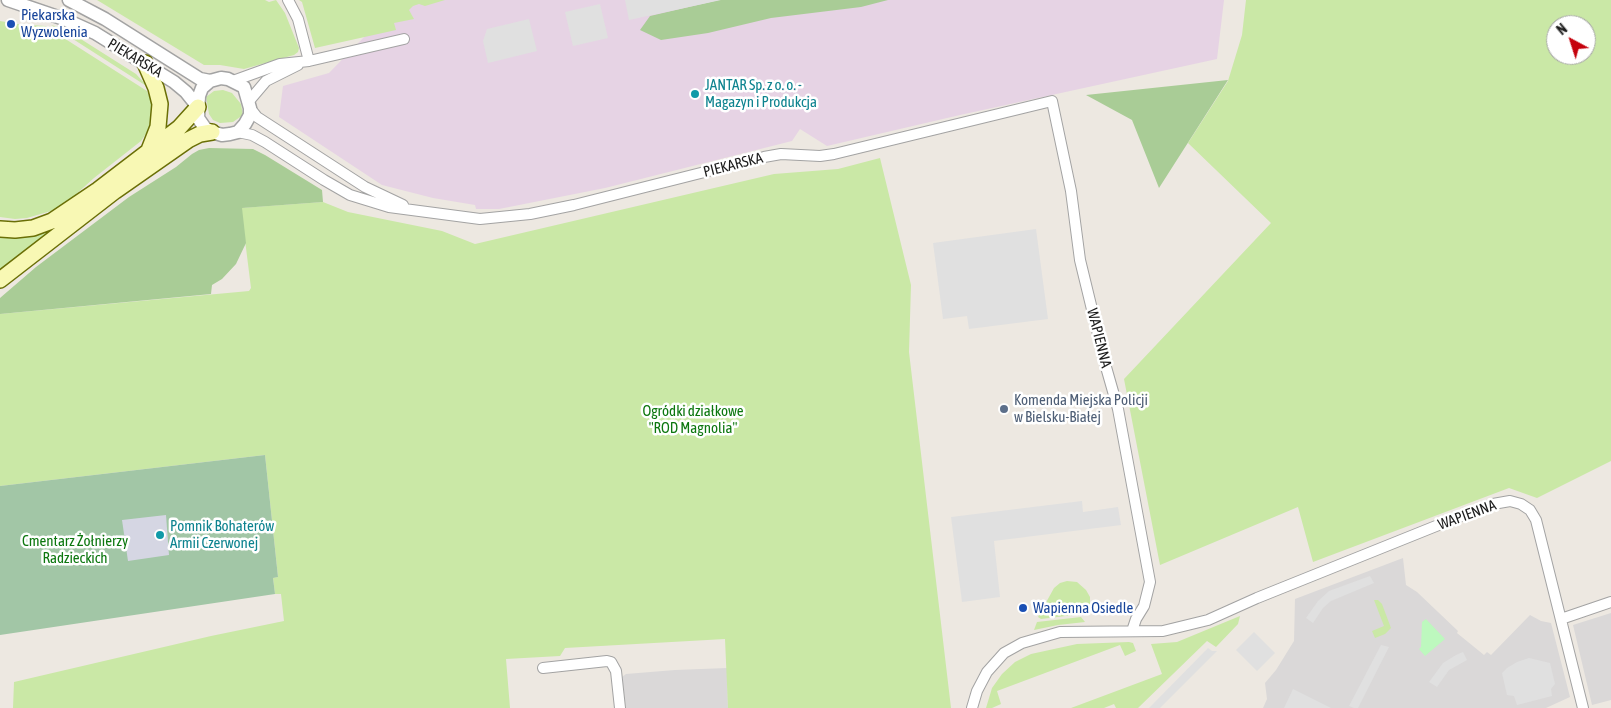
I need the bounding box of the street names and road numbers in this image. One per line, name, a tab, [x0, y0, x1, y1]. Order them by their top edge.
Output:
street label: PIEKARSKA	[104, 35, 166, 81]
street label: PIEKARSKA	[701, 149, 765, 181]
street label: WAPIENNA	[1083, 306, 1115, 370]
street label: WAPIENNA	[1435, 496, 1499, 534]

